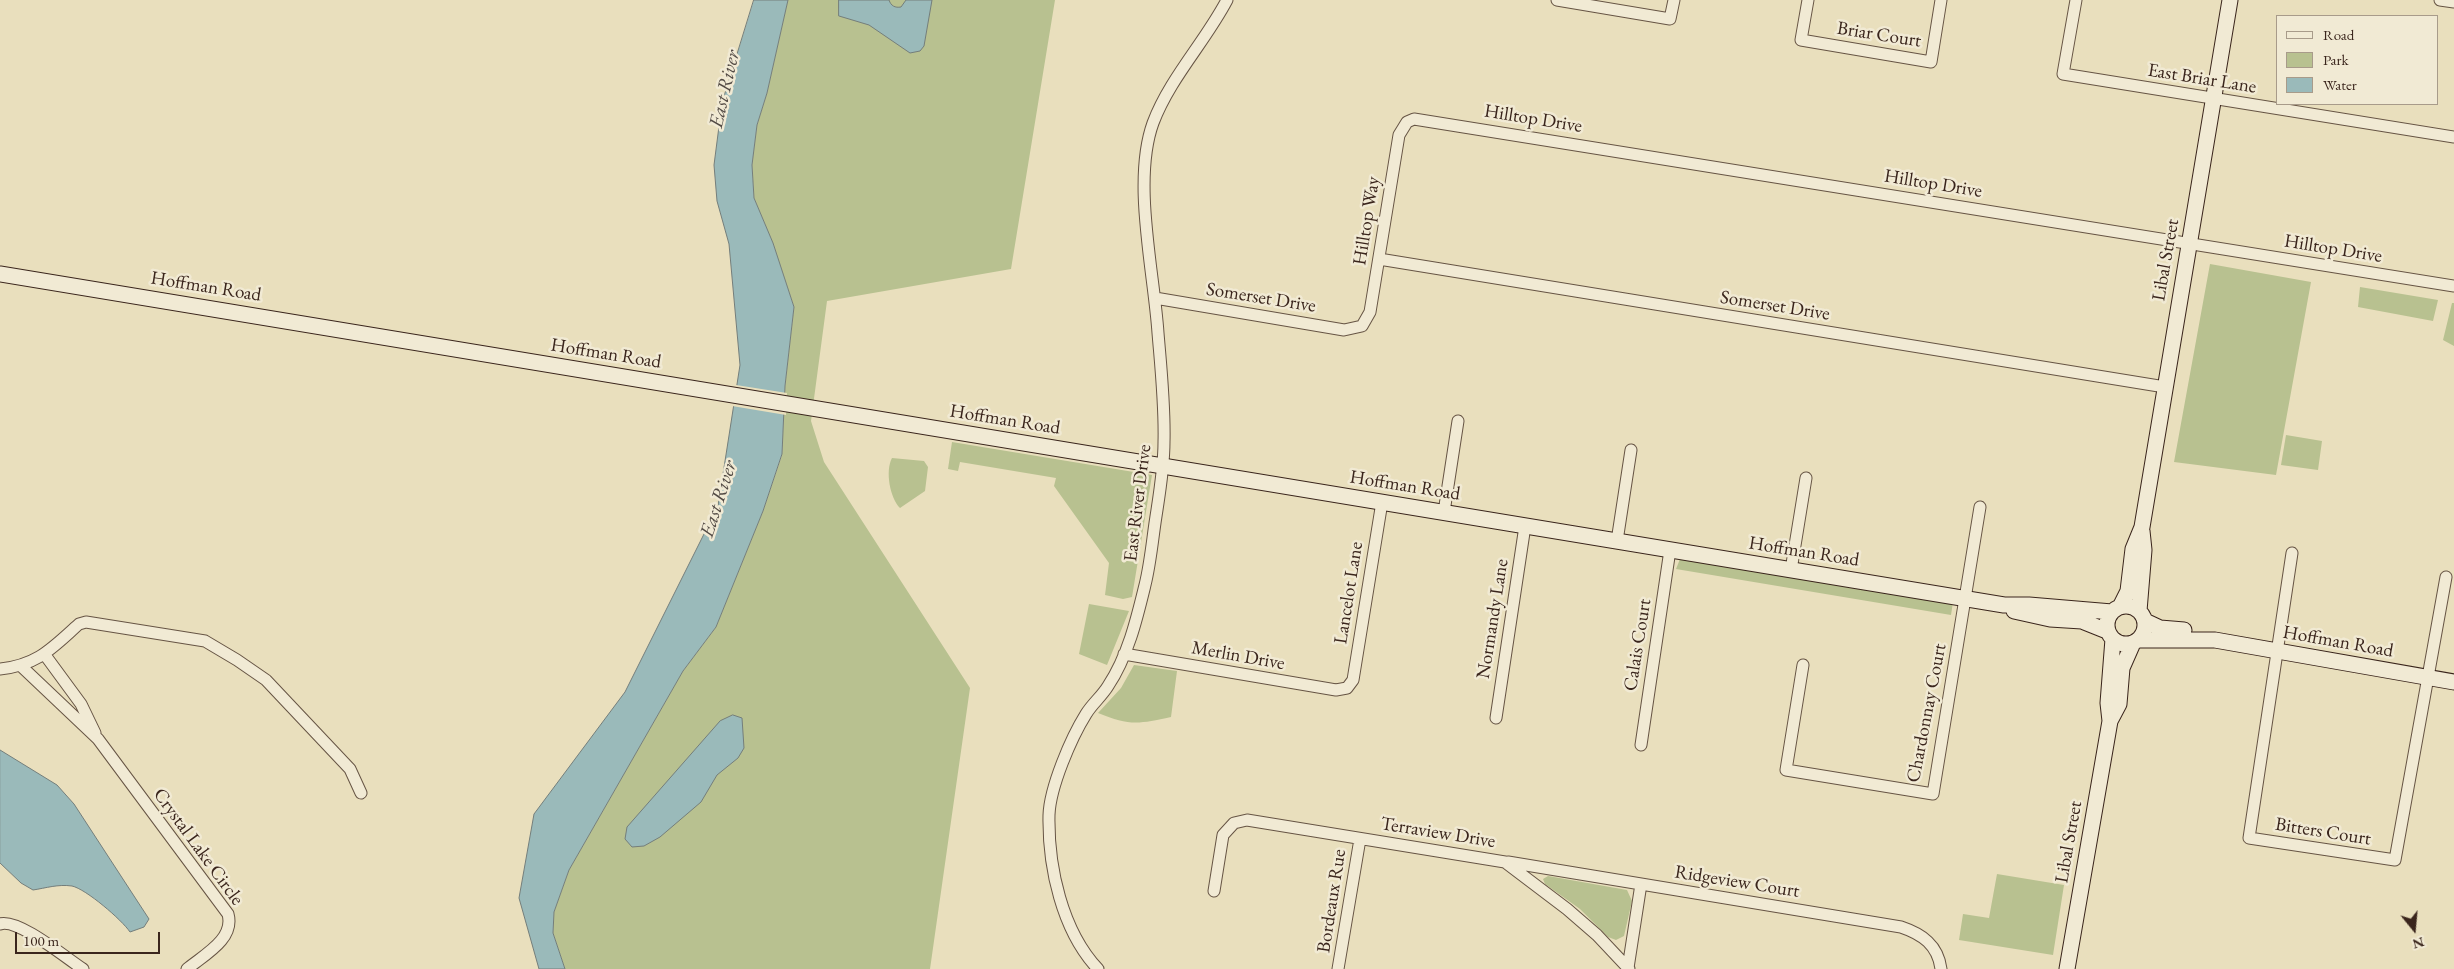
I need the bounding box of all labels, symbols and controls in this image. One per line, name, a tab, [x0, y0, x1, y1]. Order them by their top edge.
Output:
legend	[2276, 15, 2439, 105]
street label: Briar Court	[1835, 17, 1923, 53]
text: Road	[2323, 25, 2354, 44]
water label: East River	[704, 48, 746, 130]
text: Park	[2323, 50, 2349, 69]
street label: East Briar Lane	[2146, 59, 2258, 99]
text: Water	[2323, 75, 2357, 94]
street label: Hilltop Drive	[1482, 100, 1584, 138]
street label: Hilltop Drive	[1882, 165, 1984, 203]
street label: Hilltop Way	[1349, 175, 1385, 267]
street label: Libal Street	[2148, 217, 2184, 303]
street label: Hilltop Drive	[2282, 230, 2384, 268]
street label: Hoffman Road	[149, 267, 263, 307]
street label: Somerset Drive	[1205, 278, 1317, 318]
street label: Somerset Drive	[1719, 286, 1831, 326]
street label: Hoffman Road	[549, 334, 663, 374]
street label: Hoffman Road	[948, 400, 1062, 440]
street label: East River Drive	[1119, 443, 1157, 563]
water label: East River	[695, 458, 743, 540]
street label: Hoffman Road	[1348, 466, 1462, 506]
street label: Hoffman Road	[1747, 532, 1861, 572]
street label: Lancelot Lane	[1330, 540, 1368, 646]
street label: Normandy Lane	[1472, 557, 1514, 681]
street label: Calais Court	[1619, 597, 1657, 693]
street label: Hoffman Road	[2281, 621, 2395, 663]
street label: Merlin Drive	[1190, 637, 1286, 675]
street label: Chardonnay Court	[1902, 642, 1952, 784]
street label: Crystal Lake Circle	[148, 784, 248, 910]
street label: Libal Street	[2051, 799, 2087, 885]
street label: Terraview Drive	[1379, 813, 1497, 853]
street label: Bitters Court	[2273, 813, 2373, 851]
street label: Bordeaux Rue	[1313, 848, 1351, 954]
street label: Ridgeview Court	[1673, 861, 1801, 903]
north arrow	[2389, 904, 2439, 954]
scale bar	[18, 922, 162, 954]
text: 100 m	[23, 931, 59, 950]
text: N	[2410, 933, 2426, 954]

